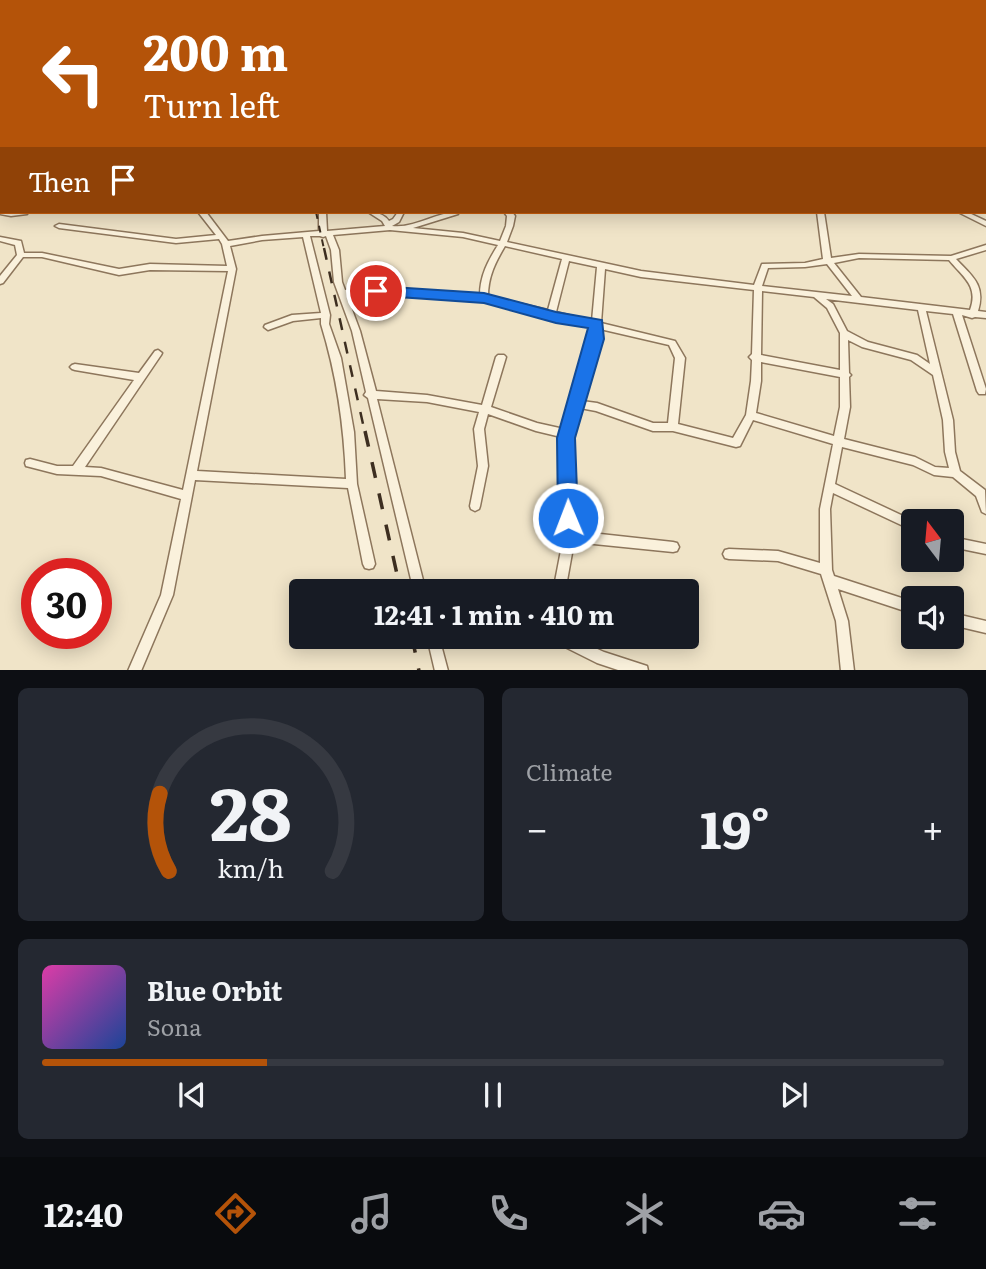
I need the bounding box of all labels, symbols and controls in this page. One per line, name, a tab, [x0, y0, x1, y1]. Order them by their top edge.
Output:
text: 200 m	[143, 13, 288, 86]
icon: left	[28, 28, 119, 119]
text: Turn left	[143, 80, 280, 128]
text: Then	[28, 161, 90, 200]
icon: arrive	[104, 161, 142, 199]
pin	[346, 261, 406, 321]
icon: arrive	[357, 272, 395, 310]
position arrow	[531, 481, 605, 555]
north arrow	[901, 509, 964, 572]
map controls	[901, 509, 964, 649]
speed limit sign: 30	[21, 558, 112, 649]
button: sound	[901, 586, 964, 649]
text: 12:41 · 1 min · 410 m	[374, 594, 614, 633]
text: Climate	[526, 754, 612, 788]
text: 28	[210, 755, 292, 863]
text: 19°	[700, 788, 770, 865]
text: −	[526, 798, 548, 855]
text: +	[922, 798, 944, 855]
text: km/h	[218, 848, 284, 885]
text: Blue Orbit	[147, 970, 282, 1009]
text: Sona	[147, 1009, 202, 1043]
icon: previous	[173, 1076, 211, 1114]
icon: pause	[474, 1076, 512, 1114]
icon: next	[775, 1076, 813, 1114]
text: 12:40	[44, 1189, 123, 1237]
icon: directions	[211, 1189, 260, 1238]
icon: music	[347, 1189, 396, 1238]
icon: phone	[484, 1189, 533, 1238]
icon: climate	[620, 1189, 669, 1238]
icon: car	[757, 1189, 806, 1238]
icon: filters	[893, 1189, 942, 1238]

